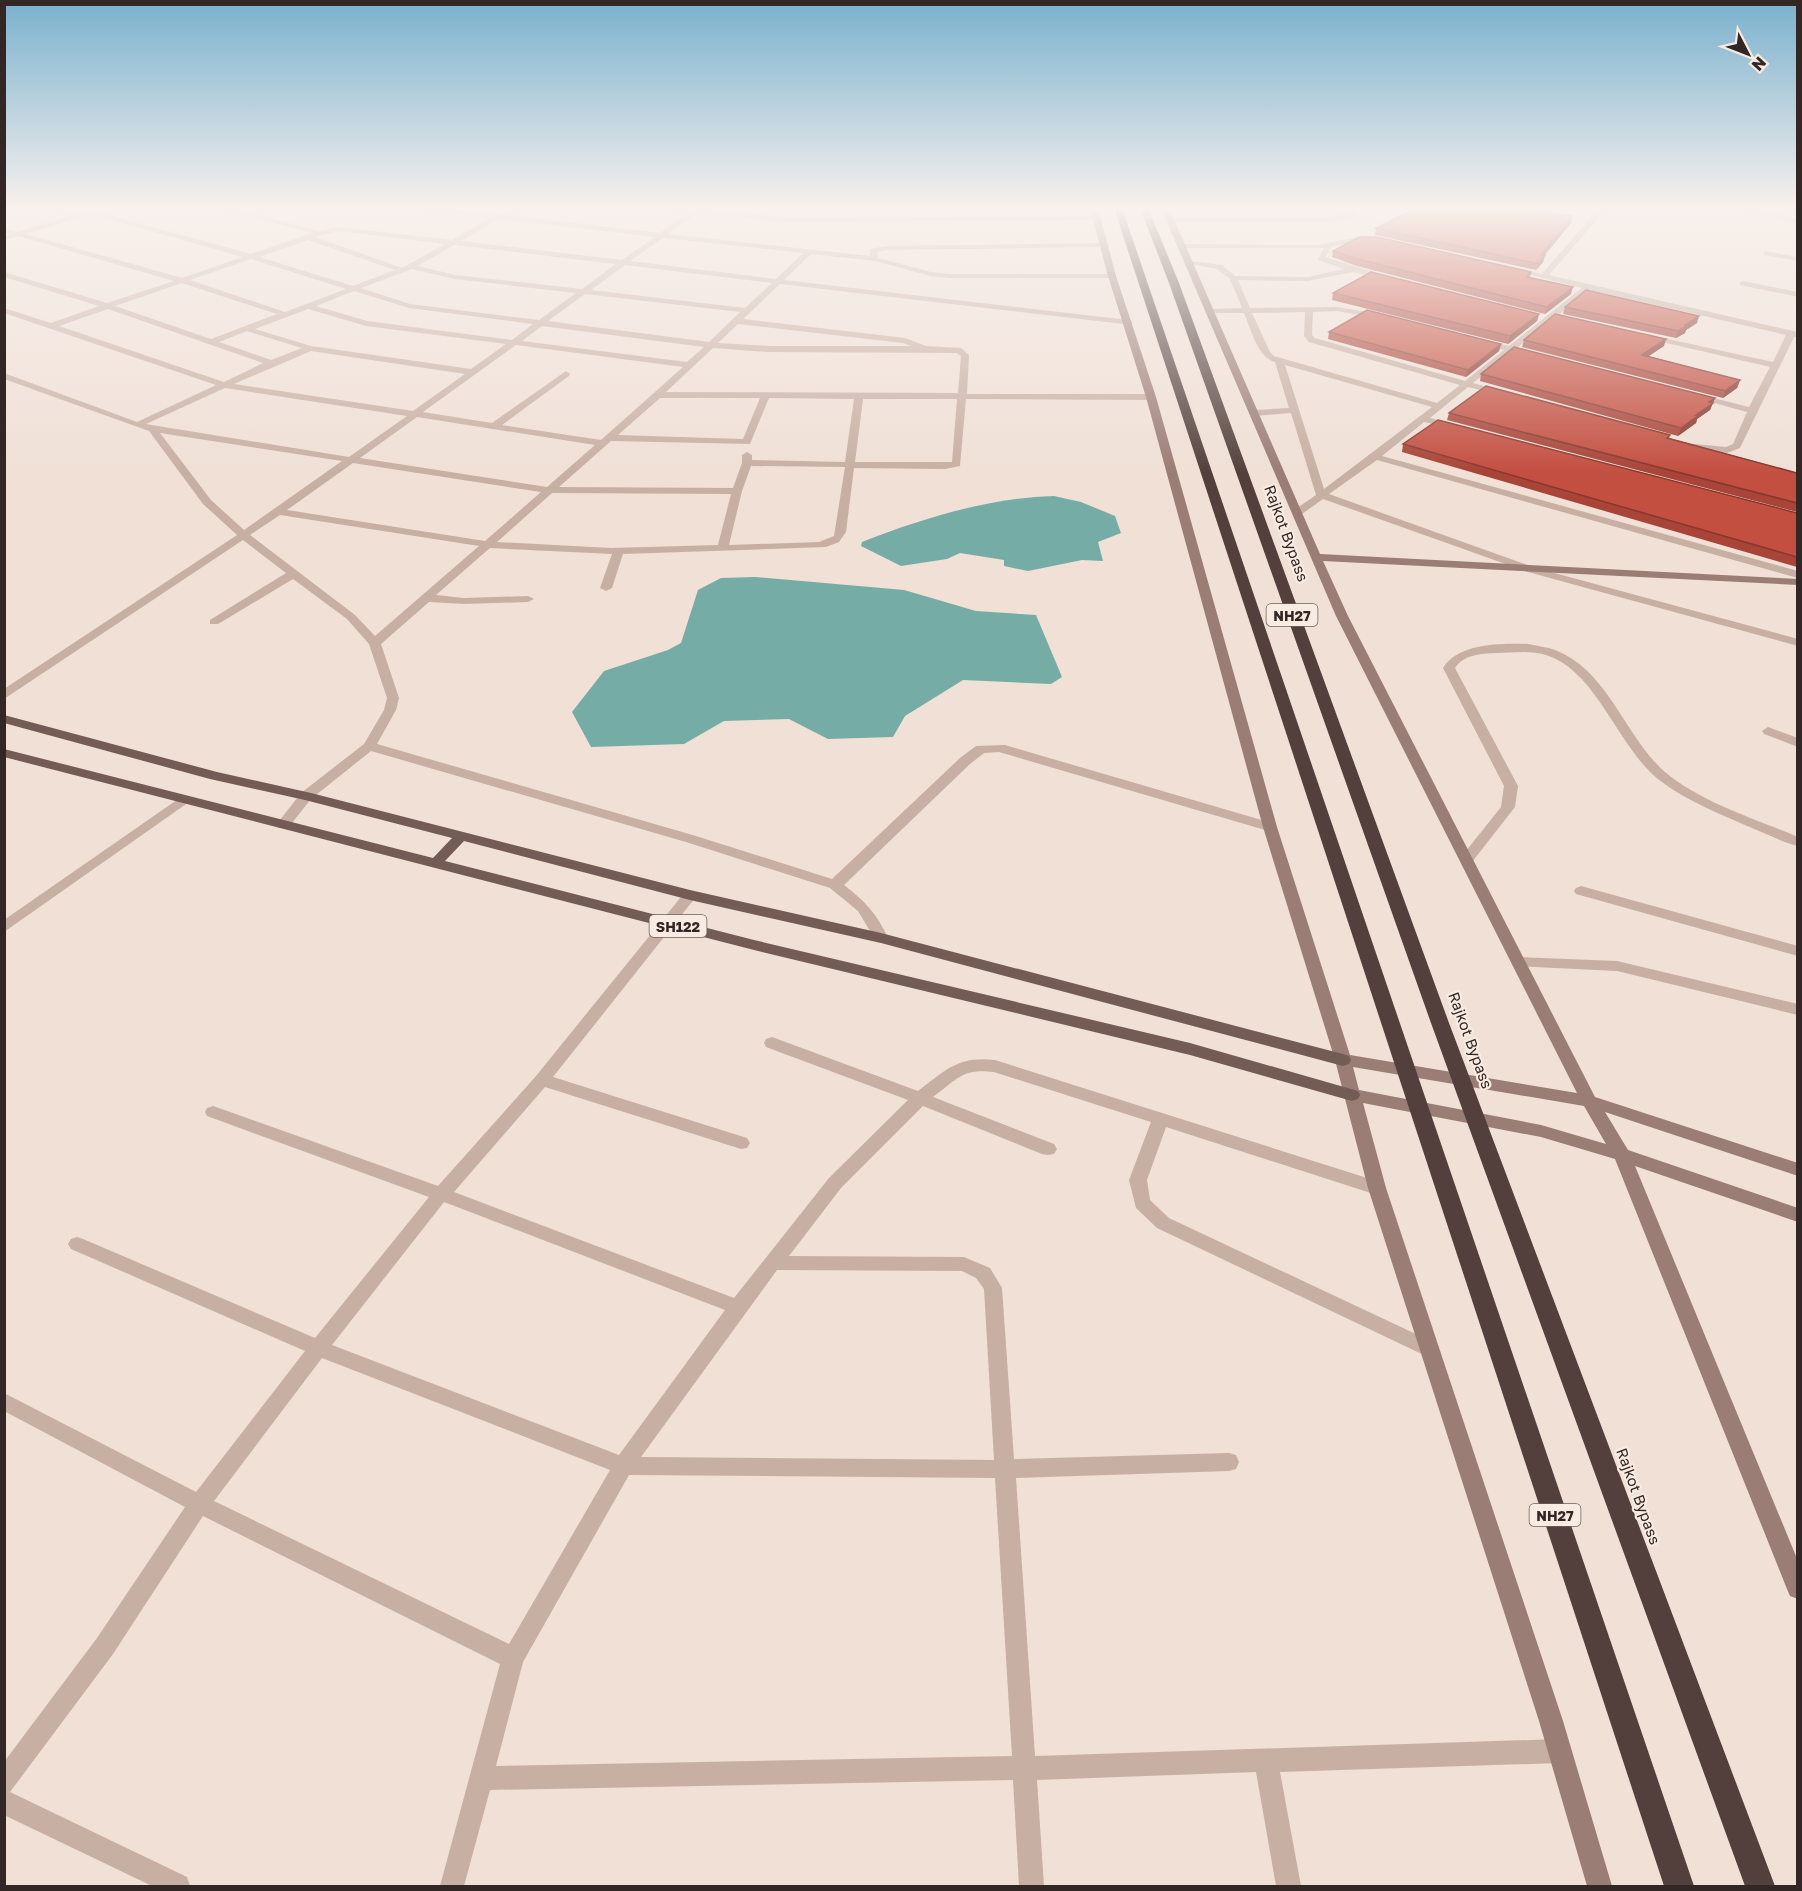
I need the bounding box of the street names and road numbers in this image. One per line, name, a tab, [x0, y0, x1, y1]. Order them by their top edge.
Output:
street label: Rajkot Bypass	[1261, 482, 1313, 584]
road number: NH27	[1266, 604, 1318, 626]
road number: SH122	[650, 915, 706, 937]
street label: Rajkot Bypass	[1445, 989, 1497, 1091]
street label: Rajkot Bypass	[1613, 1445, 1665, 1547]
road number: NH27	[1530, 1504, 1580, 1526]

